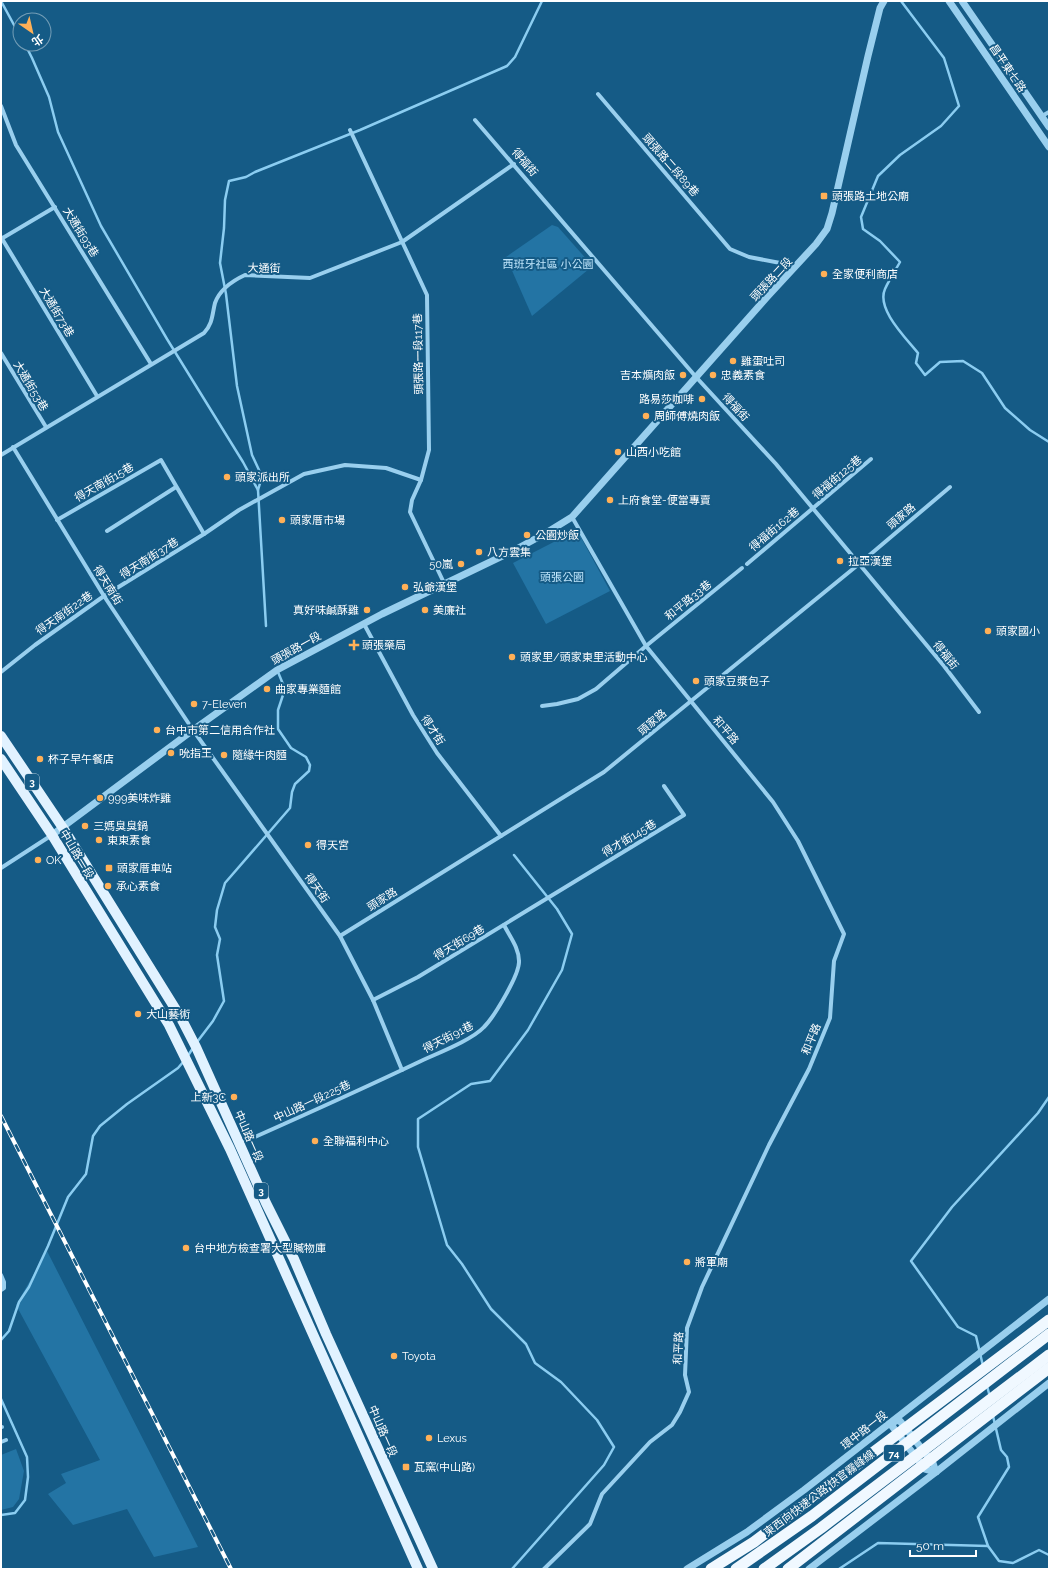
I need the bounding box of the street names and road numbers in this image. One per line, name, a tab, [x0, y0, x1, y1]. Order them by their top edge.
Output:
street label: 昌平東七路	[987, 42, 1028, 95]
street label: 頭張路二段89巷	[640, 131, 701, 199]
street label: 得福街	[509, 146, 540, 179]
street label: 大通街93巷	[60, 205, 101, 260]
street label: 頭張路二段	[748, 255, 795, 304]
street label: 大通街	[247, 262, 281, 275]
street label: 大通街73巷	[37, 285, 77, 340]
street label: 頭張路一段117巷	[411, 313, 426, 395]
street label: 大通街53巷	[11, 359, 51, 414]
street label: 得福街	[720, 391, 752, 424]
street label: 得福街125巷	[810, 453, 865, 502]
street label: 得天南街15巷	[73, 460, 136, 504]
street label: 頭家路	[885, 501, 918, 532]
street label: 得福街162巷	[747, 505, 802, 554]
street label: 得天南街37巷	[118, 535, 181, 582]
street label: 得天南街	[90, 563, 125, 607]
street label: 和平路33巷	[663, 578, 714, 623]
street label: 得天南街22巷	[33, 589, 95, 638]
street label: 頭張路一段	[269, 629, 323, 667]
street label: 得福街	[930, 638, 961, 672]
street label: 頭家路	[636, 707, 669, 738]
street label: 得才街	[418, 713, 447, 748]
street label: 和平路	[710, 714, 741, 747]
road number: 3	[25, 774, 39, 790]
street label: 得才街145巷	[600, 817, 659, 860]
street label: 中山路一段	[57, 827, 96, 881]
street label: 得天街	[302, 871, 331, 906]
street label: 頭家路	[365, 885, 400, 914]
street label: 得天街69巷	[431, 922, 487, 963]
street label: 得天街91巷	[421, 1019, 476, 1056]
street label: 和平路	[799, 1021, 824, 1057]
street label: 中山路一段225巷	[272, 1078, 353, 1125]
street label: 中山路一段	[231, 1108, 266, 1164]
road number: 3	[254, 1183, 268, 1199]
street label: 和平路	[671, 1331, 686, 1365]
street label: 中山路一段	[365, 1403, 400, 1459]
street label: 環中路一段	[839, 1408, 890, 1452]
road number: 74	[884, 1445, 904, 1461]
street label: 東西向快速公路 快官霧峰線	[762, 1448, 877, 1539]

